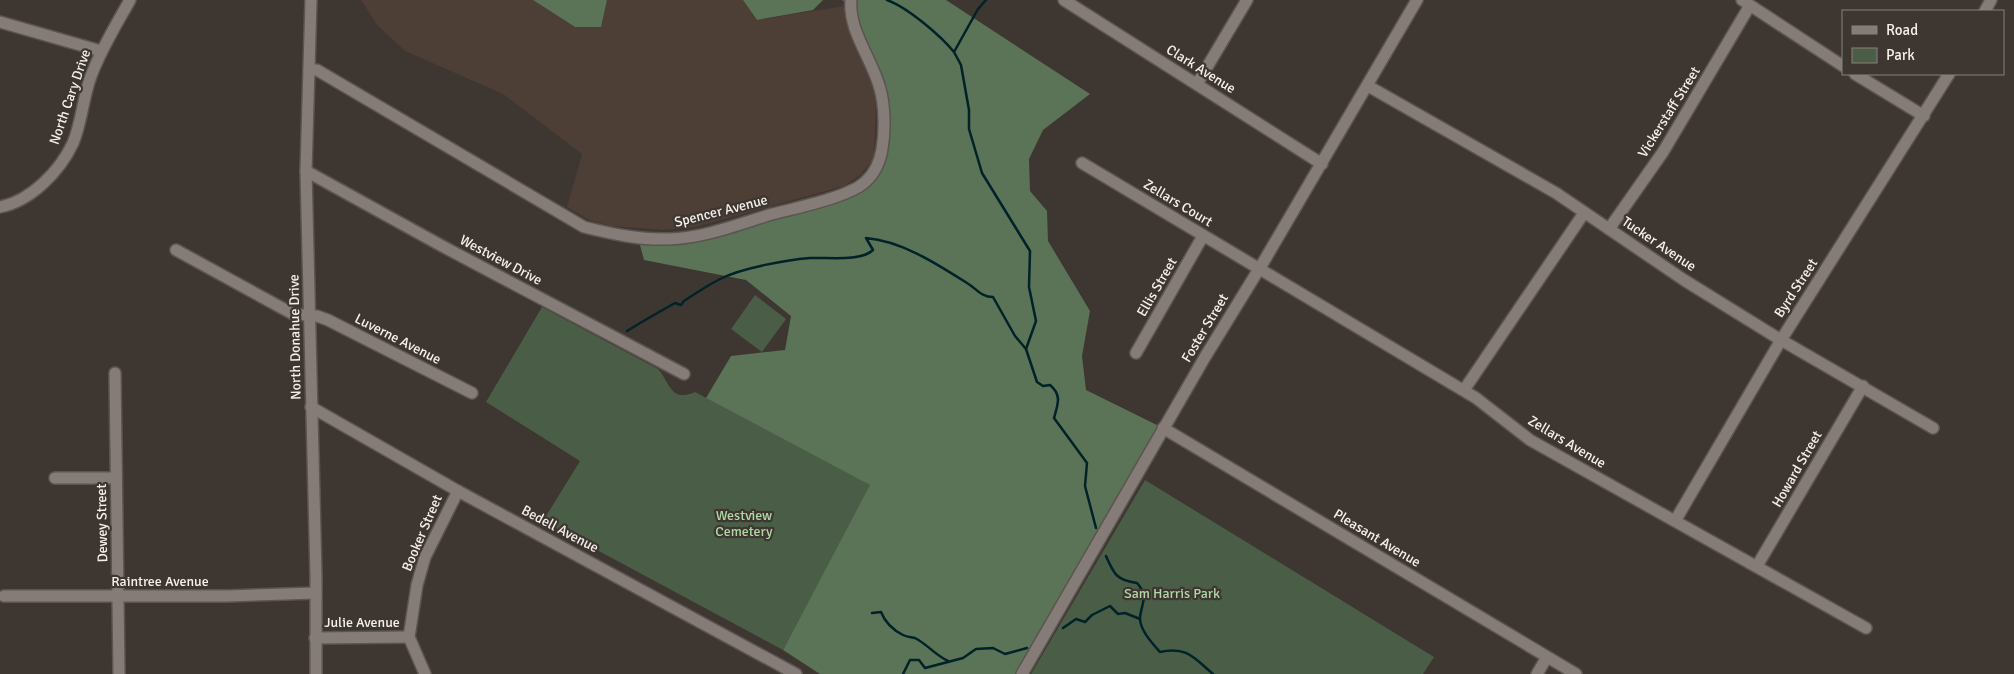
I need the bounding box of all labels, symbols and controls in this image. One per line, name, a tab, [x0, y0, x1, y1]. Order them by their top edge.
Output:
legend	[1842, 10, 2004, 75]
text: Road	[1886, 21, 1918, 39]
street label: Clark Avenue	[1163, 41, 1239, 97]
text: Park	[1886, 46, 1915, 64]
street label: North Cary Drive	[46, 47, 94, 147]
street label: Vickerstaff Street	[1634, 63, 1704, 161]
street label: Zellars Court	[1140, 176, 1216, 230]
street label: Spencer Avenue	[673, 191, 769, 231]
street label: Tucker Avenue	[1619, 213, 1699, 275]
street label: Westview Drive	[457, 231, 545, 289]
street label: Ellis Street	[1133, 254, 1181, 320]
street label: Byrd Street	[1771, 255, 1821, 321]
street label: North Donahue Drive	[285, 274, 305, 400]
street label: Foster Street	[1178, 291, 1232, 365]
street label: Luverne Avenue	[352, 310, 444, 368]
street label: Zellars Avenue	[1525, 412, 1609, 472]
street label: Howard Street	[1768, 428, 1826, 510]
street label: Dewey Street	[93, 483, 111, 563]
street label: Booker Street	[398, 492, 446, 574]
street label: Bedell Avenue	[519, 502, 601, 556]
street label: Pleasant Avenue	[1330, 505, 1424, 571]
park label: Westview Cemetery	[715, 507, 773, 540]
street label: Raintree Avenue	[111, 573, 209, 590]
park label: Sam Harris Park	[1124, 585, 1220, 602]
street label: Julie Avenue	[324, 614, 400, 631]

